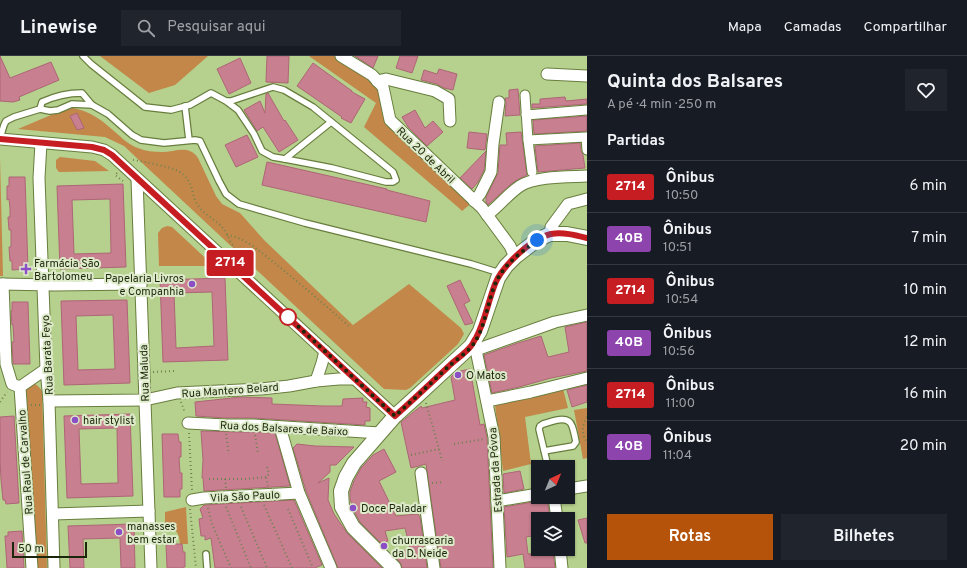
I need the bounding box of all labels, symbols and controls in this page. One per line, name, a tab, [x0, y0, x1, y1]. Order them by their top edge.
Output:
search box	[121, 10, 401, 46]
text: Linewise	[20, 16, 97, 40]
icon: search	[135, 17, 157, 39]
text: Pesquisar aqui	[167, 18, 265, 37]
text: Mapa	[728, 19, 762, 36]
text: Camadas	[784, 19, 842, 36]
text: Compartilhar	[864, 19, 947, 36]
button: heart	[905, 69, 947, 111]
text: Quinta dos Balsares	[607, 70, 783, 94]
text: A pé · 4 min · 250 m	[607, 97, 716, 113]
street label: Rua 20 de Abril	[393, 124, 457, 187]
text: Partidas	[607, 132, 665, 151]
text: Ônibus	[666, 169, 715, 188]
text: 6 min	[910, 177, 947, 196]
text: 2714	[615, 178, 646, 195]
text: 10:50	[666, 188, 698, 204]
text: Ônibus	[663, 221, 712, 240]
text: 7 min	[911, 229, 947, 248]
your location	[527, 230, 547, 250]
text: 40B	[615, 230, 643, 247]
text: 10:51	[663, 240, 692, 256]
line badge: 2714	[202, 250, 258, 276]
text: 2714	[215, 254, 245, 271]
place label: Farmácia São Bartolomeu	[34, 257, 100, 284]
marker: Farmácia São Bartolomeu	[21, 264, 31, 274]
place label: Papelaria Livros e Companhia	[105, 272, 184, 299]
text: Ônibus	[666, 273, 715, 292]
marker: Papelaria Livros e Companhia	[187, 279, 197, 289]
text: 10 min	[903, 281, 947, 300]
text: 2714	[615, 282, 646, 299]
text: 10:54	[666, 292, 698, 308]
unlabelled marker	[279, 308, 297, 326]
street label: Rua Barata Feyo	[39, 315, 57, 395]
text: Ônibus	[663, 325, 712, 344]
text: 12 min	[904, 333, 947, 352]
text: 40B	[615, 334, 643, 351]
street label: Rua Maluda	[137, 344, 153, 402]
text: 10:56	[663, 344, 695, 360]
place label: O Matos	[466, 369, 506, 383]
marker: O Matos	[453, 370, 463, 380]
text: Ônibus	[666, 377, 715, 396]
street label: Rua Mantero Belard	[181, 381, 279, 401]
text: 16 min	[904, 385, 947, 404]
text: 2714	[615, 386, 646, 403]
text: 11:00	[666, 396, 695, 412]
street label: Rua Raul de Carvalho	[15, 409, 37, 515]
place label: hair stylist	[83, 414, 134, 428]
marker: hair stylist	[70, 415, 80, 425]
street label: Rua dos Balsares de Baixo	[219, 419, 348, 439]
street label: Estrada da Póvoa	[486, 427, 506, 513]
text: Ônibus	[663, 429, 712, 448]
text: 20 min	[900, 437, 947, 456]
text: 40B	[615, 438, 643, 455]
text: 11:04	[663, 448, 692, 464]
north arrow	[531, 460, 575, 504]
map controls	[531, 460, 575, 556]
street label: Vila São Paulo	[210, 488, 280, 506]
place label: Doce Paladar	[361, 502, 427, 516]
marker: Doce Paladar	[348, 503, 358, 513]
button: layers	[531, 512, 575, 556]
button: Rotas	[607, 514, 773, 560]
button: Bilhetes	[781, 514, 947, 560]
place label: manasses bem estar	[127, 520, 177, 547]
marker: manasses bem estar	[114, 527, 124, 537]
place label: churrascaria da D. Neide	[392, 534, 453, 561]
scale bar	[12, 540, 87, 559]
marker: churrascaria da D. Neide	[379, 541, 389, 551]
text: 50 m	[18, 542, 44, 556]

